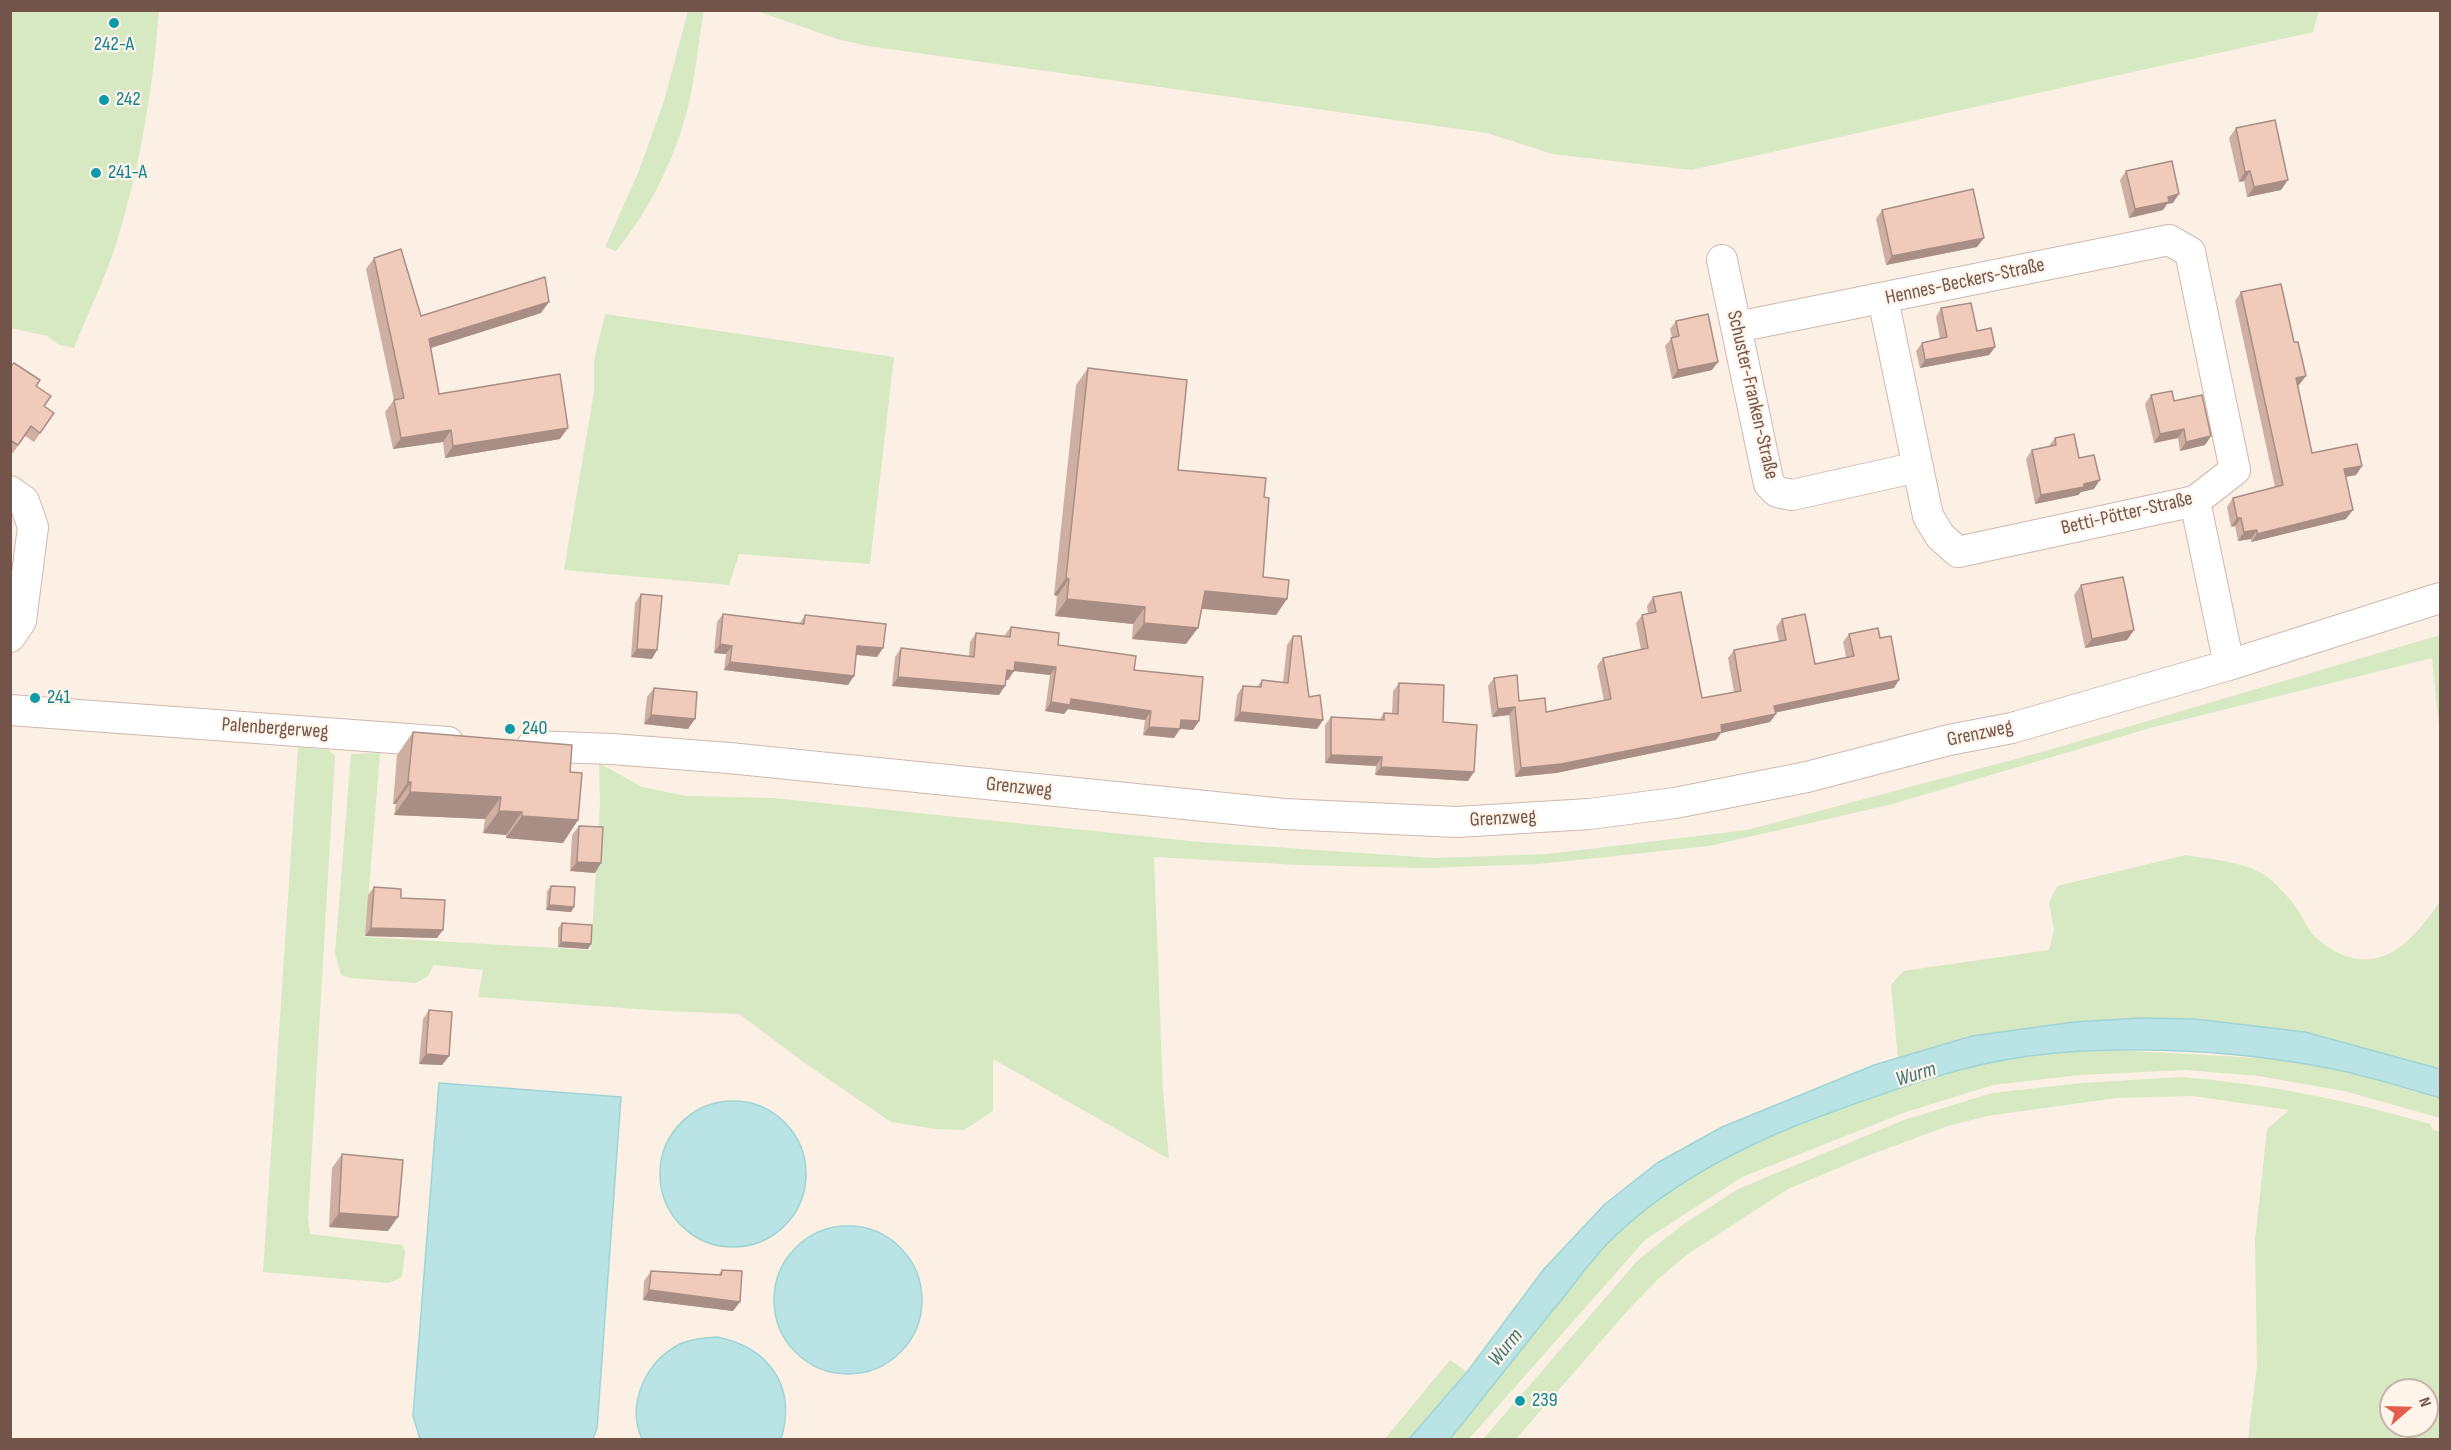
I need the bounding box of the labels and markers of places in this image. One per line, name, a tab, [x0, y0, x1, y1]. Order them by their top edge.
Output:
marker: 242-A	[107, 16, 121, 30]
place label: 242-A	[94, 33, 134, 57]
place label: 242	[116, 88, 141, 112]
marker: 242	[97, 93, 111, 107]
place label: 241-A	[108, 161, 147, 185]
marker: 241-A	[89, 166, 103, 180]
place label: 241	[47, 686, 71, 710]
marker: 241	[28, 691, 42, 705]
place label: 240	[522, 717, 547, 741]
marker: 240	[503, 722, 517, 736]
place label: 239	[1532, 1389, 1558, 1413]
marker: 239	[1513, 1394, 1527, 1408]

